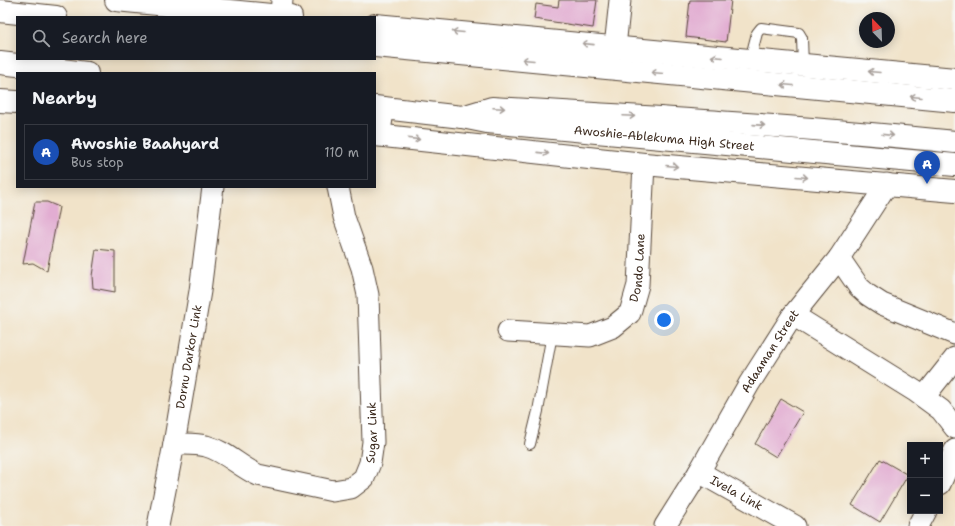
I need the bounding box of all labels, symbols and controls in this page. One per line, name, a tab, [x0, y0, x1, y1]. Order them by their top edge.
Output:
north arrow	[859, 12, 895, 48]
search box	[16, 16, 376, 60]
icon: search	[30, 27, 52, 49]
text: Search here	[62, 28, 148, 48]
one-way arrow	[452, 29, 465, 36]
one-way arrow	[582, 41, 595, 48]
one-way arrow	[711, 53, 724, 60]
one-way arrow	[522, 57, 535, 64]
one-way arrow	[868, 68, 881, 75]
one-way arrow	[651, 69, 664, 76]
one-way arrow	[781, 81, 794, 88]
text: Nearby	[32, 87, 97, 109]
one-way arrow	[910, 93, 923, 101]
one-way arrow	[492, 105, 505, 112]
one-way arrow	[622, 112, 635, 120]
one-way arrow	[752, 121, 765, 128]
street label: Awoshie-Ablekuma High Street	[573, 122, 755, 155]
one-way arrow	[881, 132, 894, 139]
text: Awoshie Baahyard	[71, 134, 219, 154]
one-way arrow	[407, 135, 420, 143]
text: A	[41, 144, 51, 161]
text: 110 m	[324, 144, 359, 161]
one-way arrow	[536, 149, 549, 157]
pin: A	[914, 151, 940, 184]
text: Bus stop	[71, 154, 123, 171]
one-way arrow	[665, 163, 678, 170]
one-way arrow	[795, 174, 808, 181]
street label: Dondo Lane	[625, 233, 649, 304]
street label: Dornu Darkor Link	[172, 303, 206, 410]
street label: Adaaman Street	[738, 306, 802, 396]
your location	[654, 310, 674, 330]
street label: Sugar Link	[362, 402, 381, 464]
map controls	[907, 442, 943, 514]
button: +	[907, 442, 943, 478]
street label: Ivela Link	[707, 472, 766, 514]
button: −	[907, 478, 943, 514]

